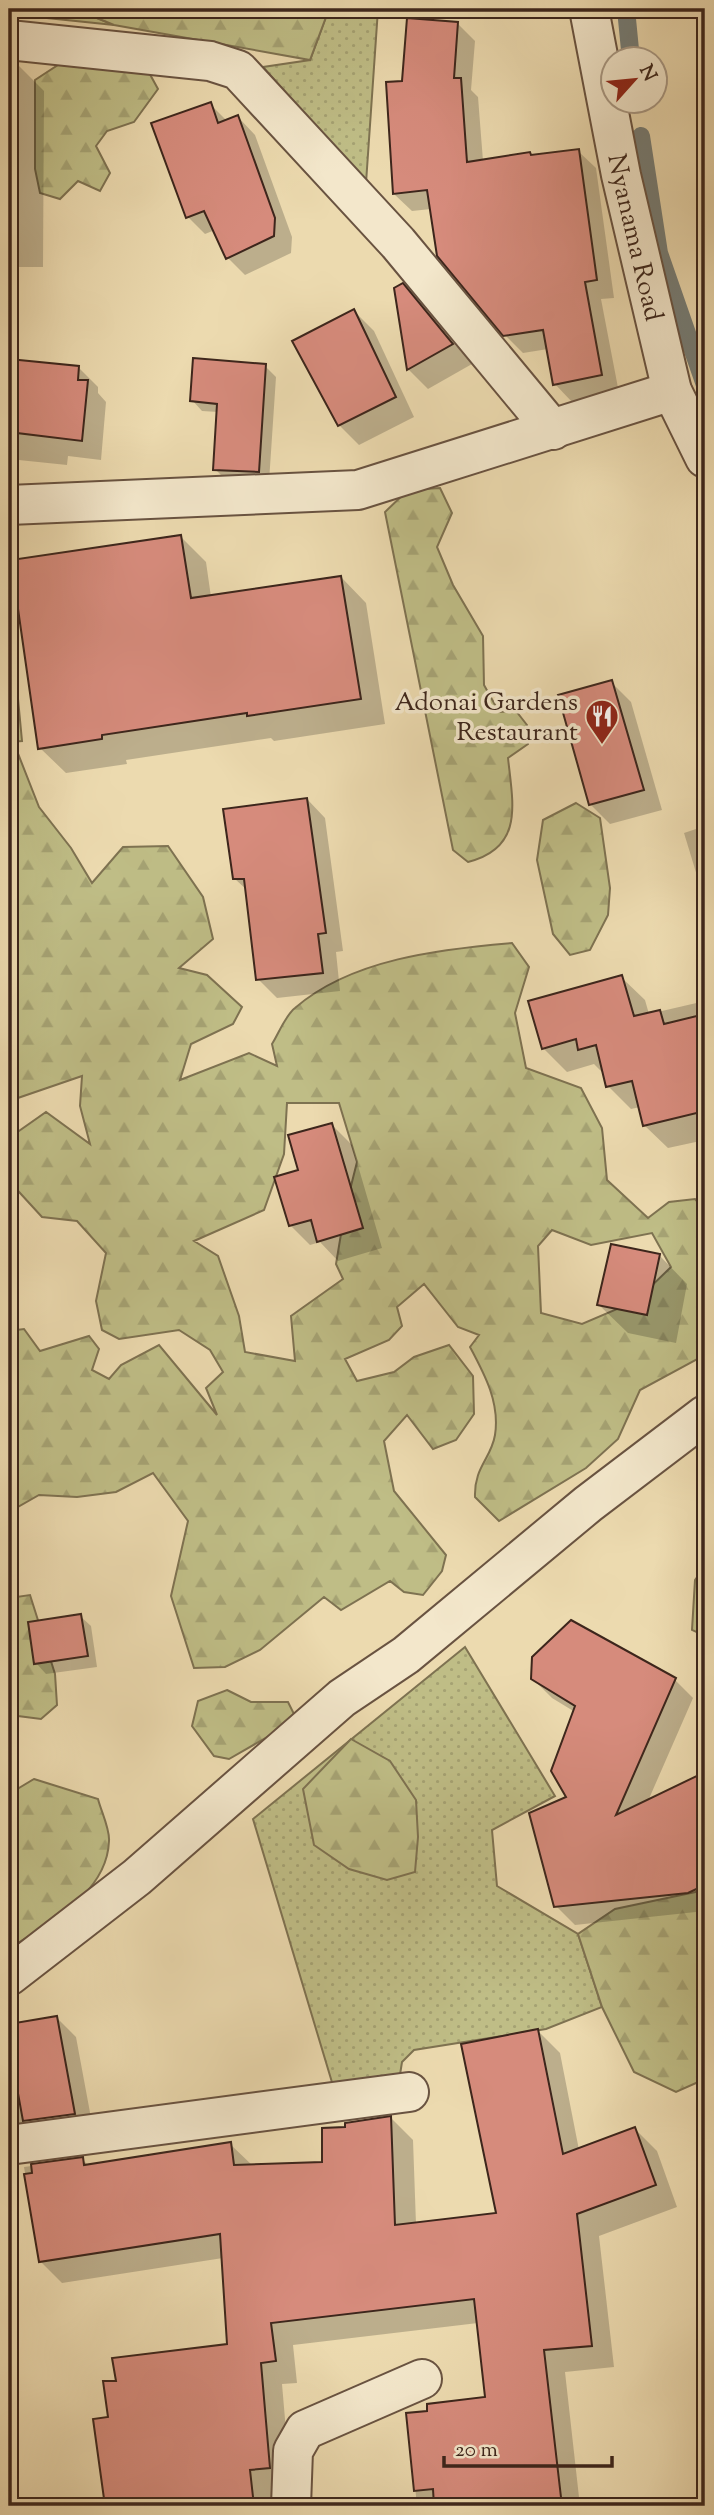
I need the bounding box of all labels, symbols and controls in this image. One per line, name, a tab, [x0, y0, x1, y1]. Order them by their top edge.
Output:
north arrow	[598, 46, 668, 116]
text: N	[631, 61, 662, 86]
street label: Nyanama Road	[596, 151, 671, 325]
place label: Adonai Gardens Restaurant	[394, 685, 578, 752]
restaurant icon: Adonai Gardens Restaurant	[583, 697, 621, 746]
scale bar	[444, 2424, 612, 2468]
text: 20 m	[455, 2436, 498, 2466]

